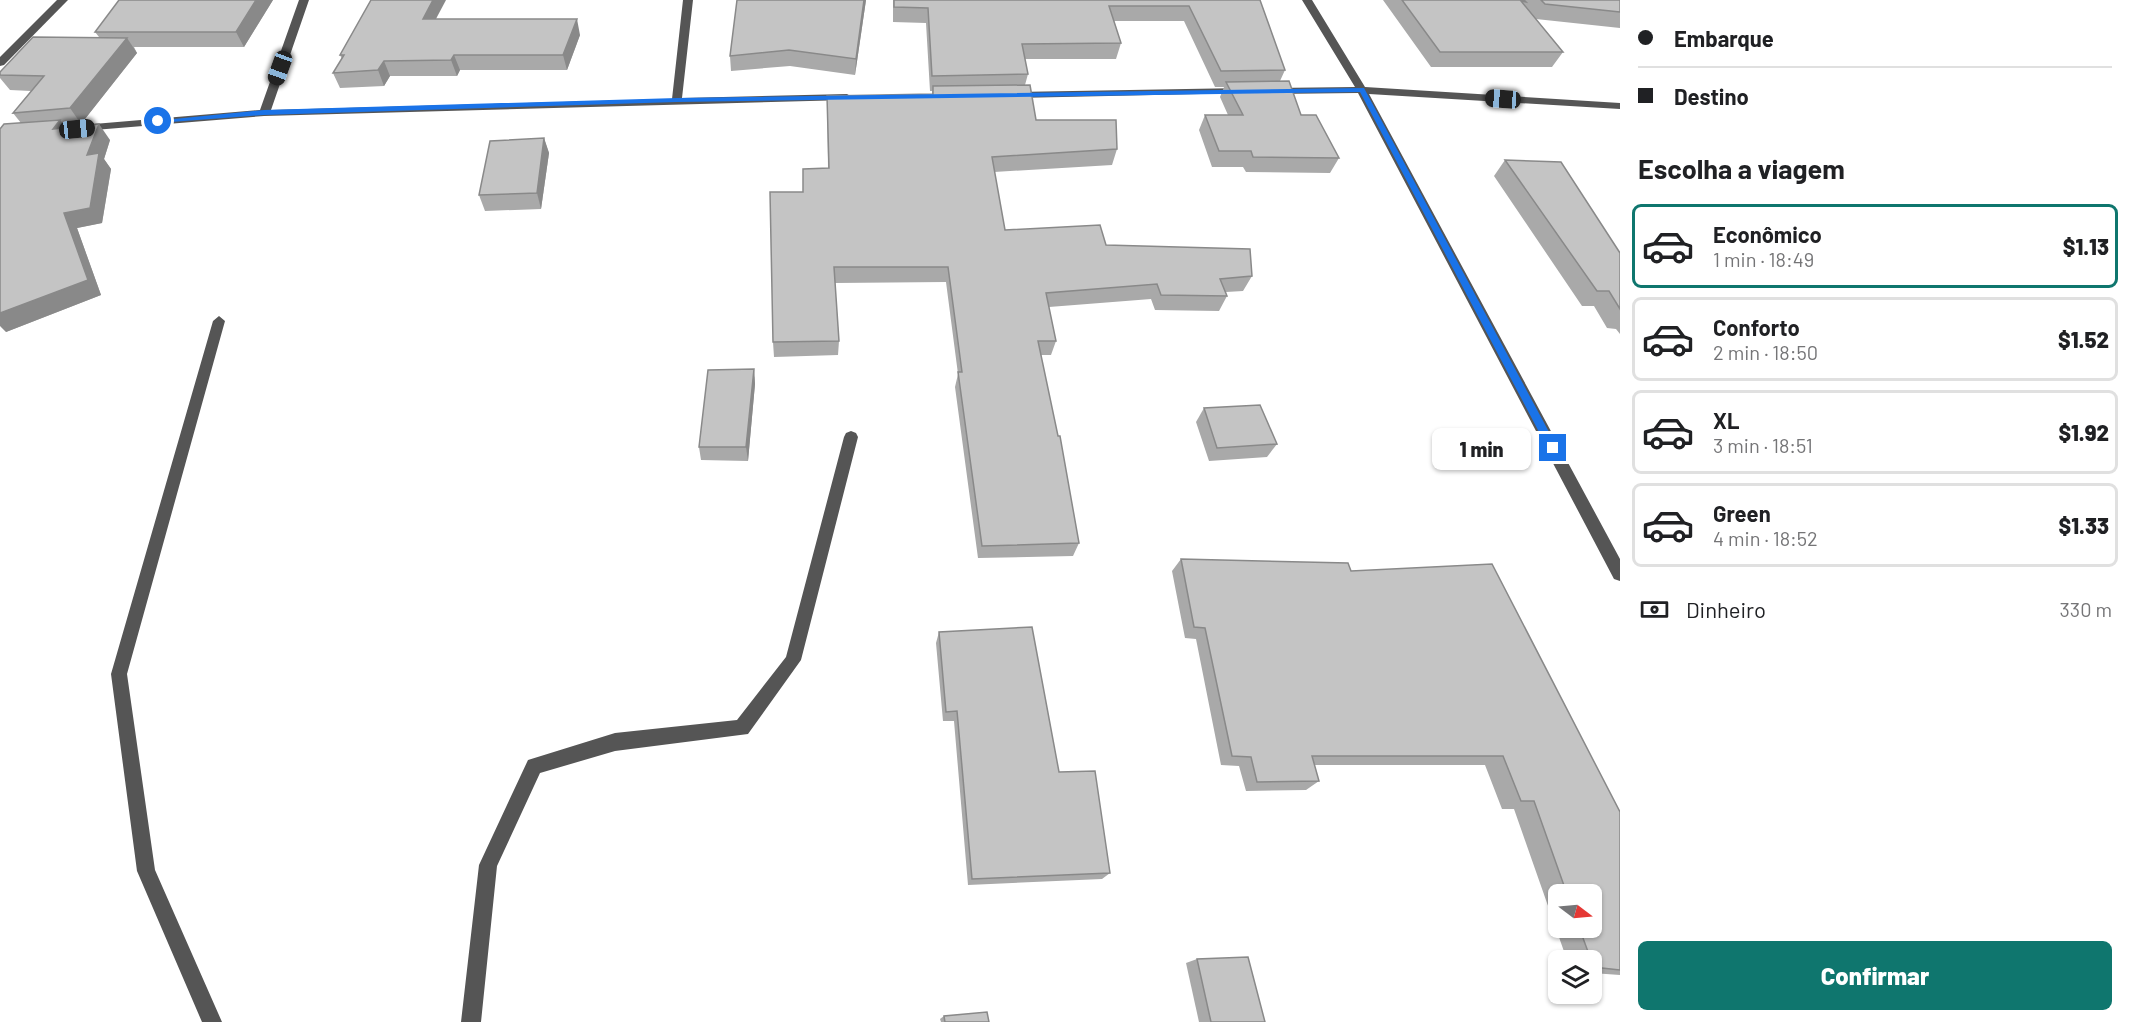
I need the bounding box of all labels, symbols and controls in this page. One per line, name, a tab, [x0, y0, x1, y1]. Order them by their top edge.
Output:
text: Embarque	[1674, 25, 1774, 51]
car	[265, 48, 295, 88]
text: Destino	[1674, 83, 1749, 109]
car	[1484, 89, 1522, 109]
route start	[144, 107, 171, 134]
car	[58, 118, 96, 140]
text: Escolha a viagem	[1638, 152, 1845, 184]
icon: car	[1641, 219, 1695, 273]
text: Econômico	[1713, 221, 1822, 247]
text: $1.13	[2063, 233, 2109, 259]
text: 1 min · 18:49	[1713, 247, 1814, 271]
icon: car	[1641, 312, 1695, 366]
text: Conforto	[1713, 314, 1800, 340]
text: $1.52	[2058, 326, 2109, 352]
text: 2 min · 18:50	[1713, 340, 1818, 364]
icon: car	[1641, 405, 1695, 459]
text: XL	[1713, 407, 1739, 433]
text: $1.92	[2058, 419, 2109, 445]
callout: 1 min	[1433, 427, 1532, 469]
text: 3 min · 18:51	[1713, 433, 1813, 457]
route end	[1539, 434, 1566, 461]
text: 1 min	[1460, 437, 1503, 461]
icon: car	[1641, 498, 1695, 552]
text: Green	[1713, 500, 1771, 526]
text: $1.33	[2059, 512, 2109, 538]
text: 4 min · 18:52	[1713, 526, 1818, 550]
icon: cash	[1638, 593, 1671, 626]
text: Dinheiro	[1686, 596, 1766, 622]
text: 330 m	[2060, 597, 2112, 621]
north arrow	[1548, 884, 1602, 938]
map controls	[1548, 884, 1602, 1004]
button: Confirmar	[1638, 941, 2112, 1010]
button: layers	[1548, 950, 1602, 1004]

